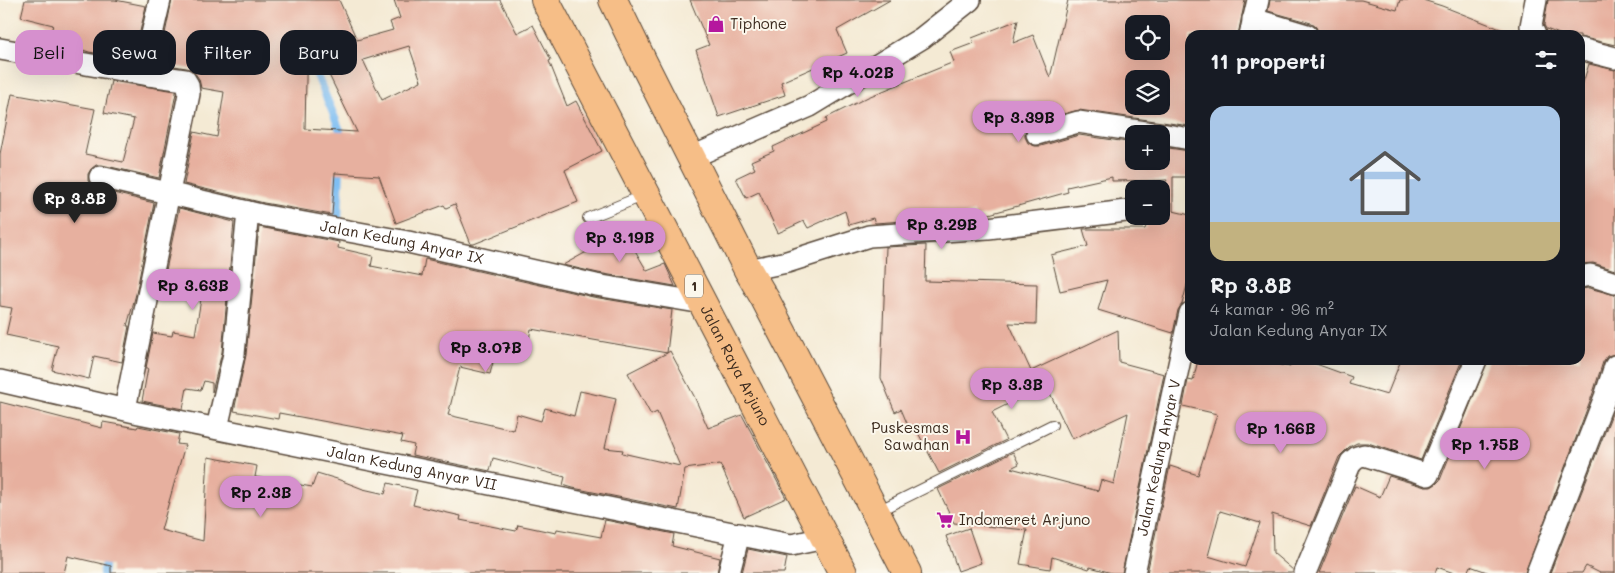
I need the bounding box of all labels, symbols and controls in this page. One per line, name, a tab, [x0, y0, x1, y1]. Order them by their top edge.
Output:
place label: Tiphone	[730, 13, 787, 33]
shop icon: Tiphone	[706, 14, 726, 34]
map controls	[1125, 15, 1170, 225]
button: locate	[1125, 15, 1170, 60]
chip: Beli	[15, 30, 83, 75]
chip: Sewa	[93, 30, 176, 75]
chip: Filter	[186, 30, 270, 75]
chip: Baru	[280, 30, 357, 75]
icon: filters	[1532, 46, 1560, 74]
text: 11 properti	[1210, 47, 1326, 74]
pin: Rp 4.02B	[806, 56, 910, 98]
text: Rp 4.02B	[822, 61, 894, 82]
button: layers	[1125, 70, 1170, 115]
pin: Rp 3.39B	[967, 100, 1071, 143]
text: Rp 3.39B	[983, 106, 1055, 127]
button: +	[1125, 125, 1170, 170]
icon: home	[1340, 138, 1430, 228]
button: −	[1125, 180, 1170, 225]
pin: Rp 3.8B	[29, 182, 121, 224]
text: Rp 3.8B	[44, 187, 106, 208]
pin: Rp 3.29B	[890, 208, 994, 250]
text: Rp 3.29B	[907, 213, 977, 234]
street label: Jalan Kedung Anyar IX	[319, 215, 486, 268]
pin: Rp 3.19B	[568, 220, 672, 263]
text: Rp 3.19B	[586, 226, 654, 247]
pin: Rp 3.63B	[141, 268, 245, 311]
text: Rp 3.8B	[1210, 271, 1292, 298]
text: Rp 3.63B	[157, 274, 229, 295]
road number: 1	[685, 274, 703, 298]
text: 4 kamar · 96 m²	[1210, 298, 1334, 319]
street label: Jalan Raya Arjuno	[696, 301, 776, 429]
text: Jalan Kedung Anyar IX	[1210, 319, 1388, 340]
pin: Rp 3.07B	[434, 330, 538, 373]
text: Rp 3.07B	[450, 336, 522, 357]
pin: Rp 3.3B	[966, 368, 1058, 410]
text: Rp 3.3B	[981, 373, 1043, 394]
street label: Jalan Kedung Anyar V	[1131, 377, 1184, 538]
pin: Rp 1.66B	[1229, 412, 1333, 454]
place label: Puskesmas Sawahan	[871, 417, 949, 454]
text: Rp 1.66B	[1246, 417, 1316, 438]
hospital icon: Puskesmas Sawahan	[953, 427, 973, 447]
pin: Rp 1.75B	[1433, 428, 1537, 470]
text: Rp 1.75B	[1451, 433, 1519, 454]
street label: Jalan Kedung Anyar VII	[325, 440, 499, 494]
pin: Rp 2.3B	[215, 476, 307, 518]
text: Rp 2.3B	[230, 481, 292, 502]
place label: Indomeret Arjuno	[959, 509, 1090, 529]
supermarket icon: Indomeret Arjuno	[935, 510, 955, 530]

